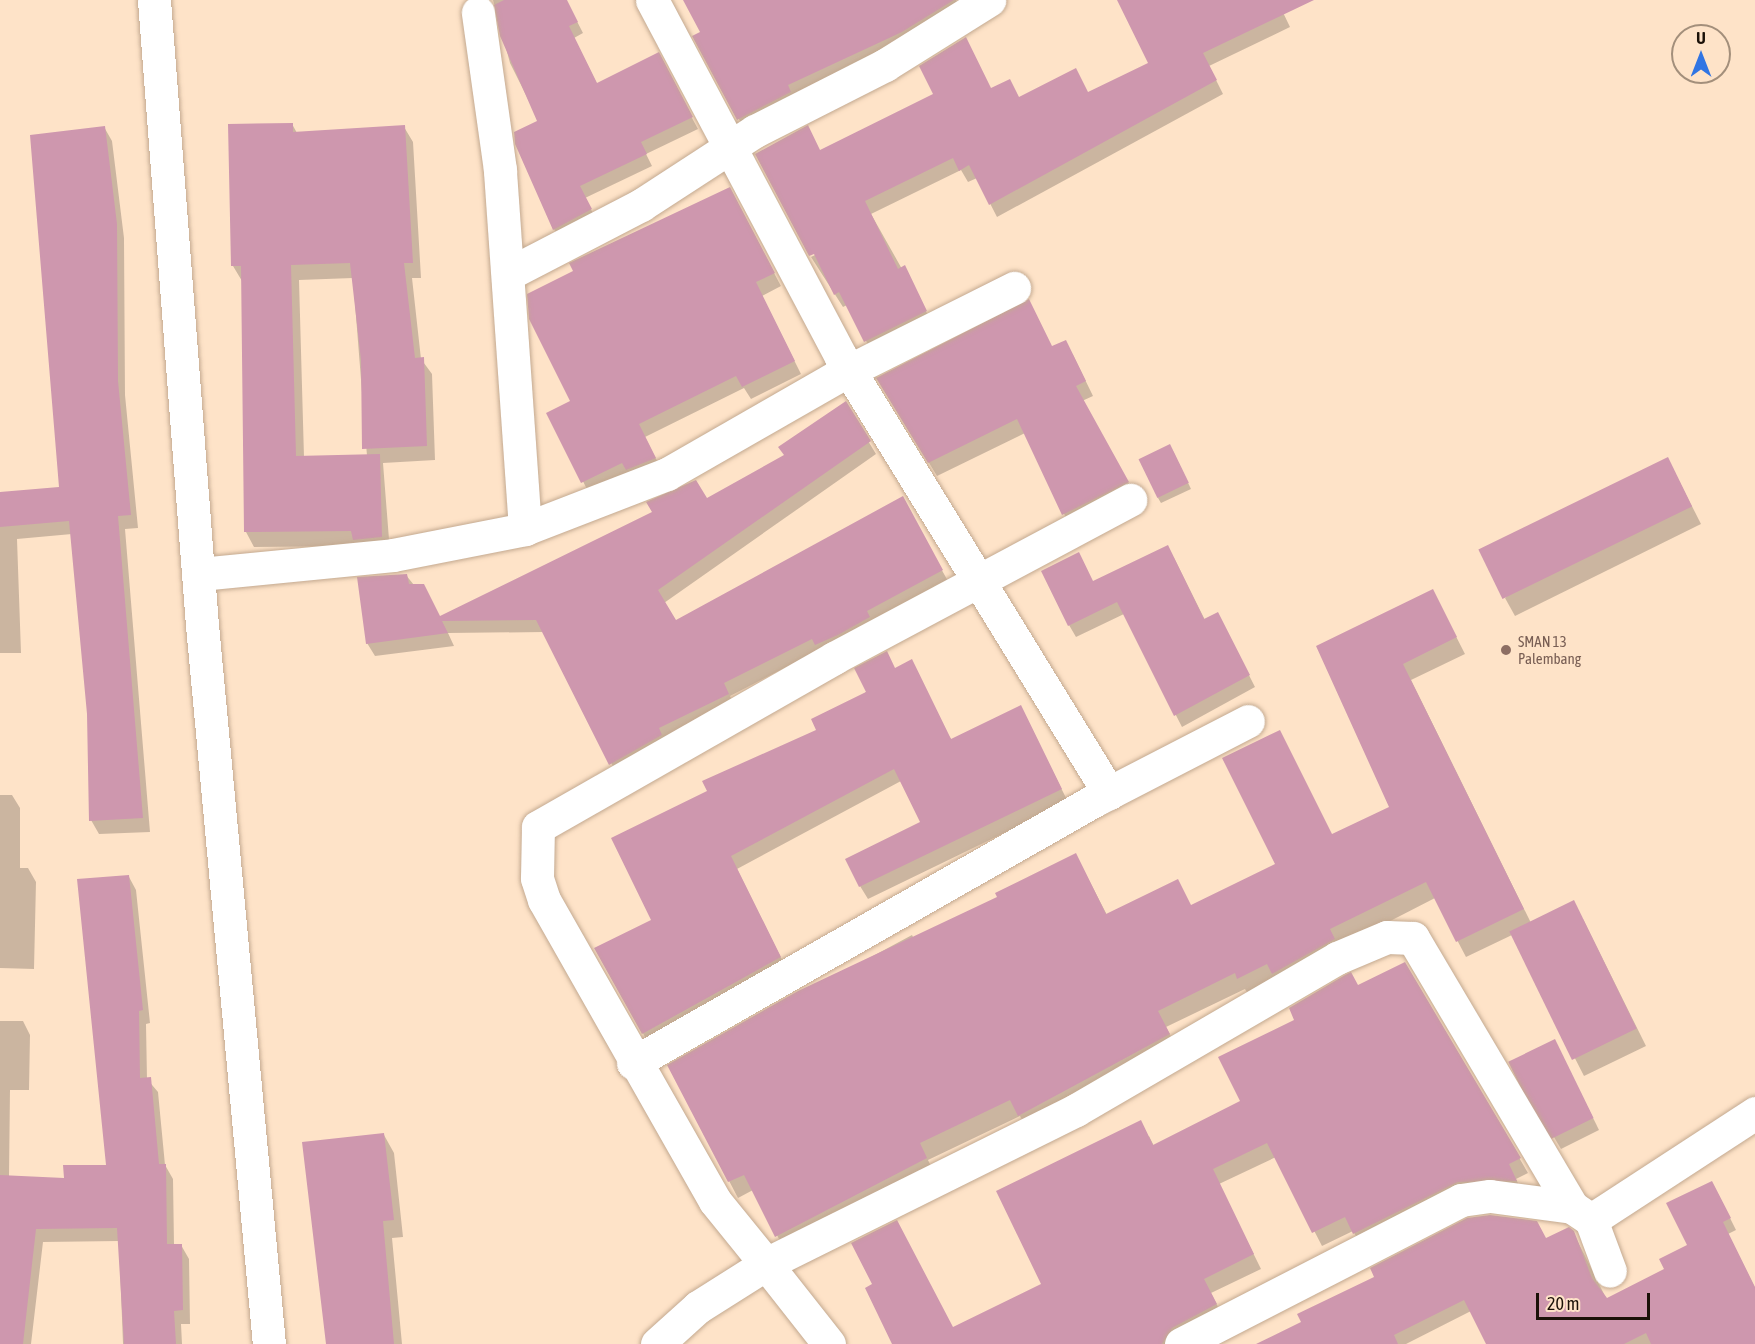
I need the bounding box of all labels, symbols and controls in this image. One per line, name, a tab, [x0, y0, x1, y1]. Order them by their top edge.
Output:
north arrow	[1671, 24, 1731, 84]
text: U	[1696, 29, 1706, 47]
place label: SMAN 13 Palembang	[1518, 632, 1581, 667]
marker: SMAN 13 Palembang	[1499, 643, 1513, 657]
scale bar	[1539, 1281, 1653, 1319]
text: 20 m	[1547, 1293, 1579, 1314]

